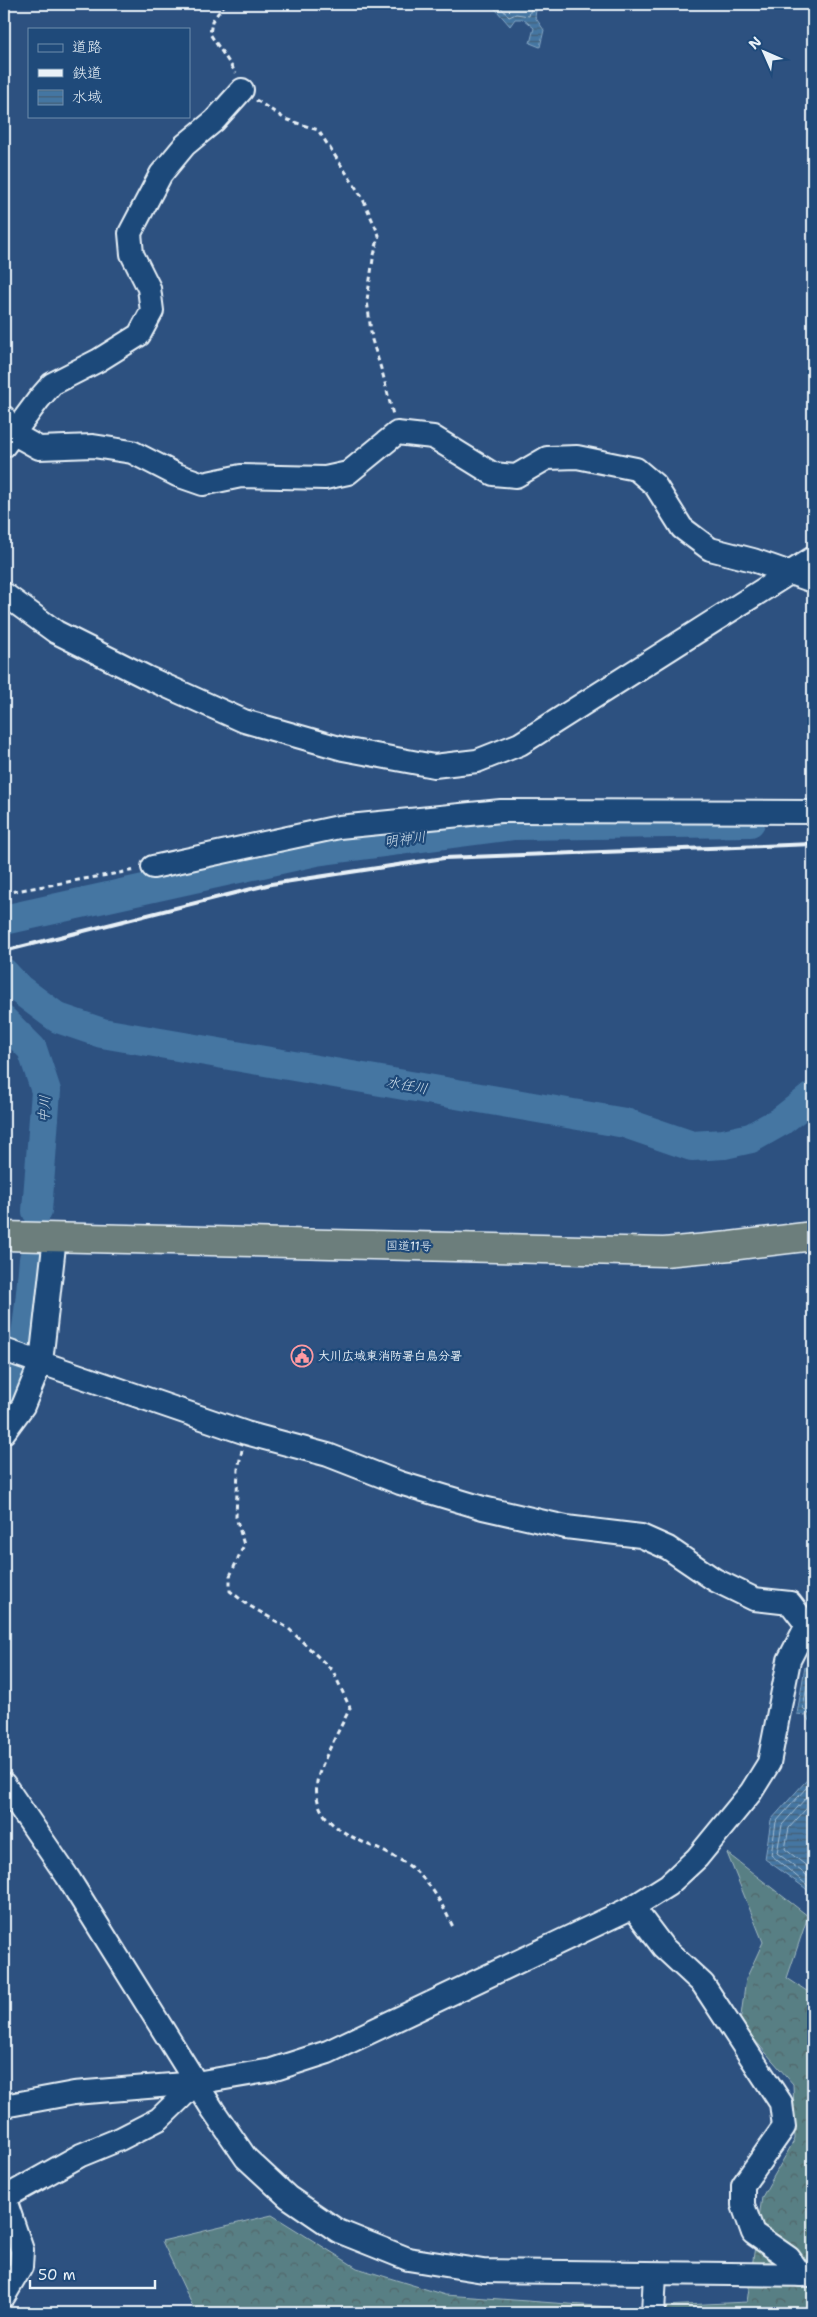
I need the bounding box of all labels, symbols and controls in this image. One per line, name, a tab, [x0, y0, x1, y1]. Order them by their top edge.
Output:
legend	[28, 28, 190, 118]
north arrow	[740, 28, 790, 78]
text: N	[745, 33, 765, 53]
text: 道路	[72, 37, 102, 57]
text: 鉄道	[72, 63, 102, 83]
text: 水域	[72, 87, 102, 107]
water label: 明神川	[383, 828, 427, 850]
water label: 水任川	[385, 1072, 429, 1098]
water label: 中川	[34, 1095, 54, 1123]
street label: 国道11号	[386, 1238, 432, 1254]
public building icon: 大川広域東消防署白鳥分署	[290, 1344, 314, 1368]
place label: 大川広域東消防署白鳥分署	[318, 1348, 462, 1364]
scale bar	[30, 2257, 155, 2289]
text: 50 m	[38, 2265, 76, 2285]

